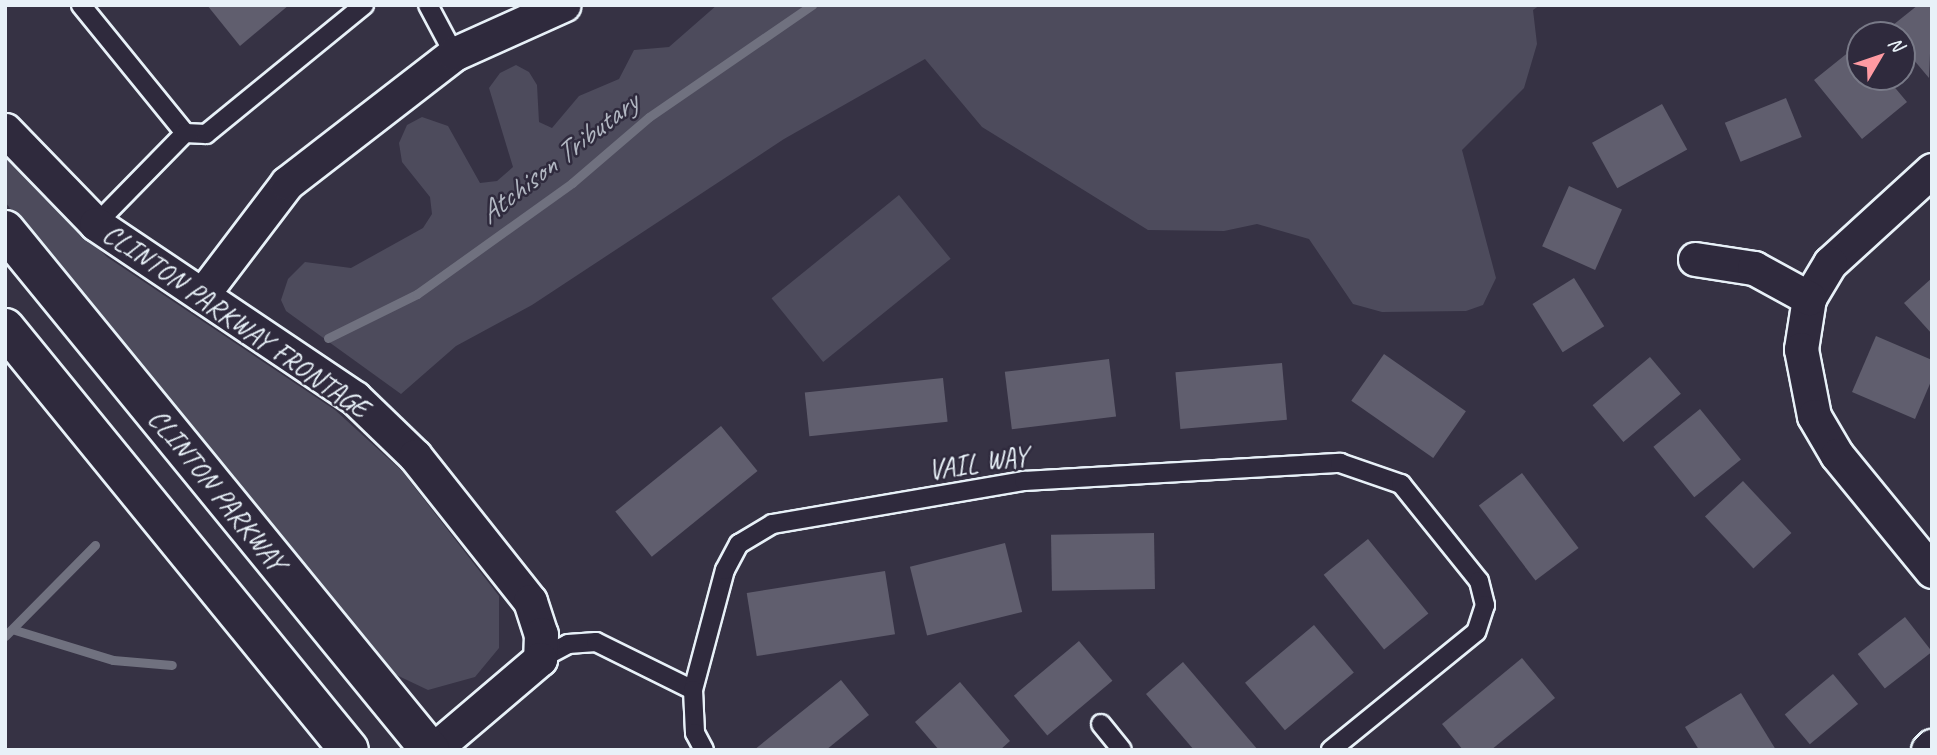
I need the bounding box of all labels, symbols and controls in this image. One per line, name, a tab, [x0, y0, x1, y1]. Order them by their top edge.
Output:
north arrow	[1846, 21, 1916, 91]
text: N	[1883, 32, 1909, 56]
water label: Atchison Tributary	[471, 85, 645, 231]
street label: CLINTON PARKWAY FRONTAGE	[96, 216, 376, 426]
street label: CLINTON PARKWAY	[141, 401, 293, 579]
street label: VAIL WAY	[925, 439, 1031, 487]

